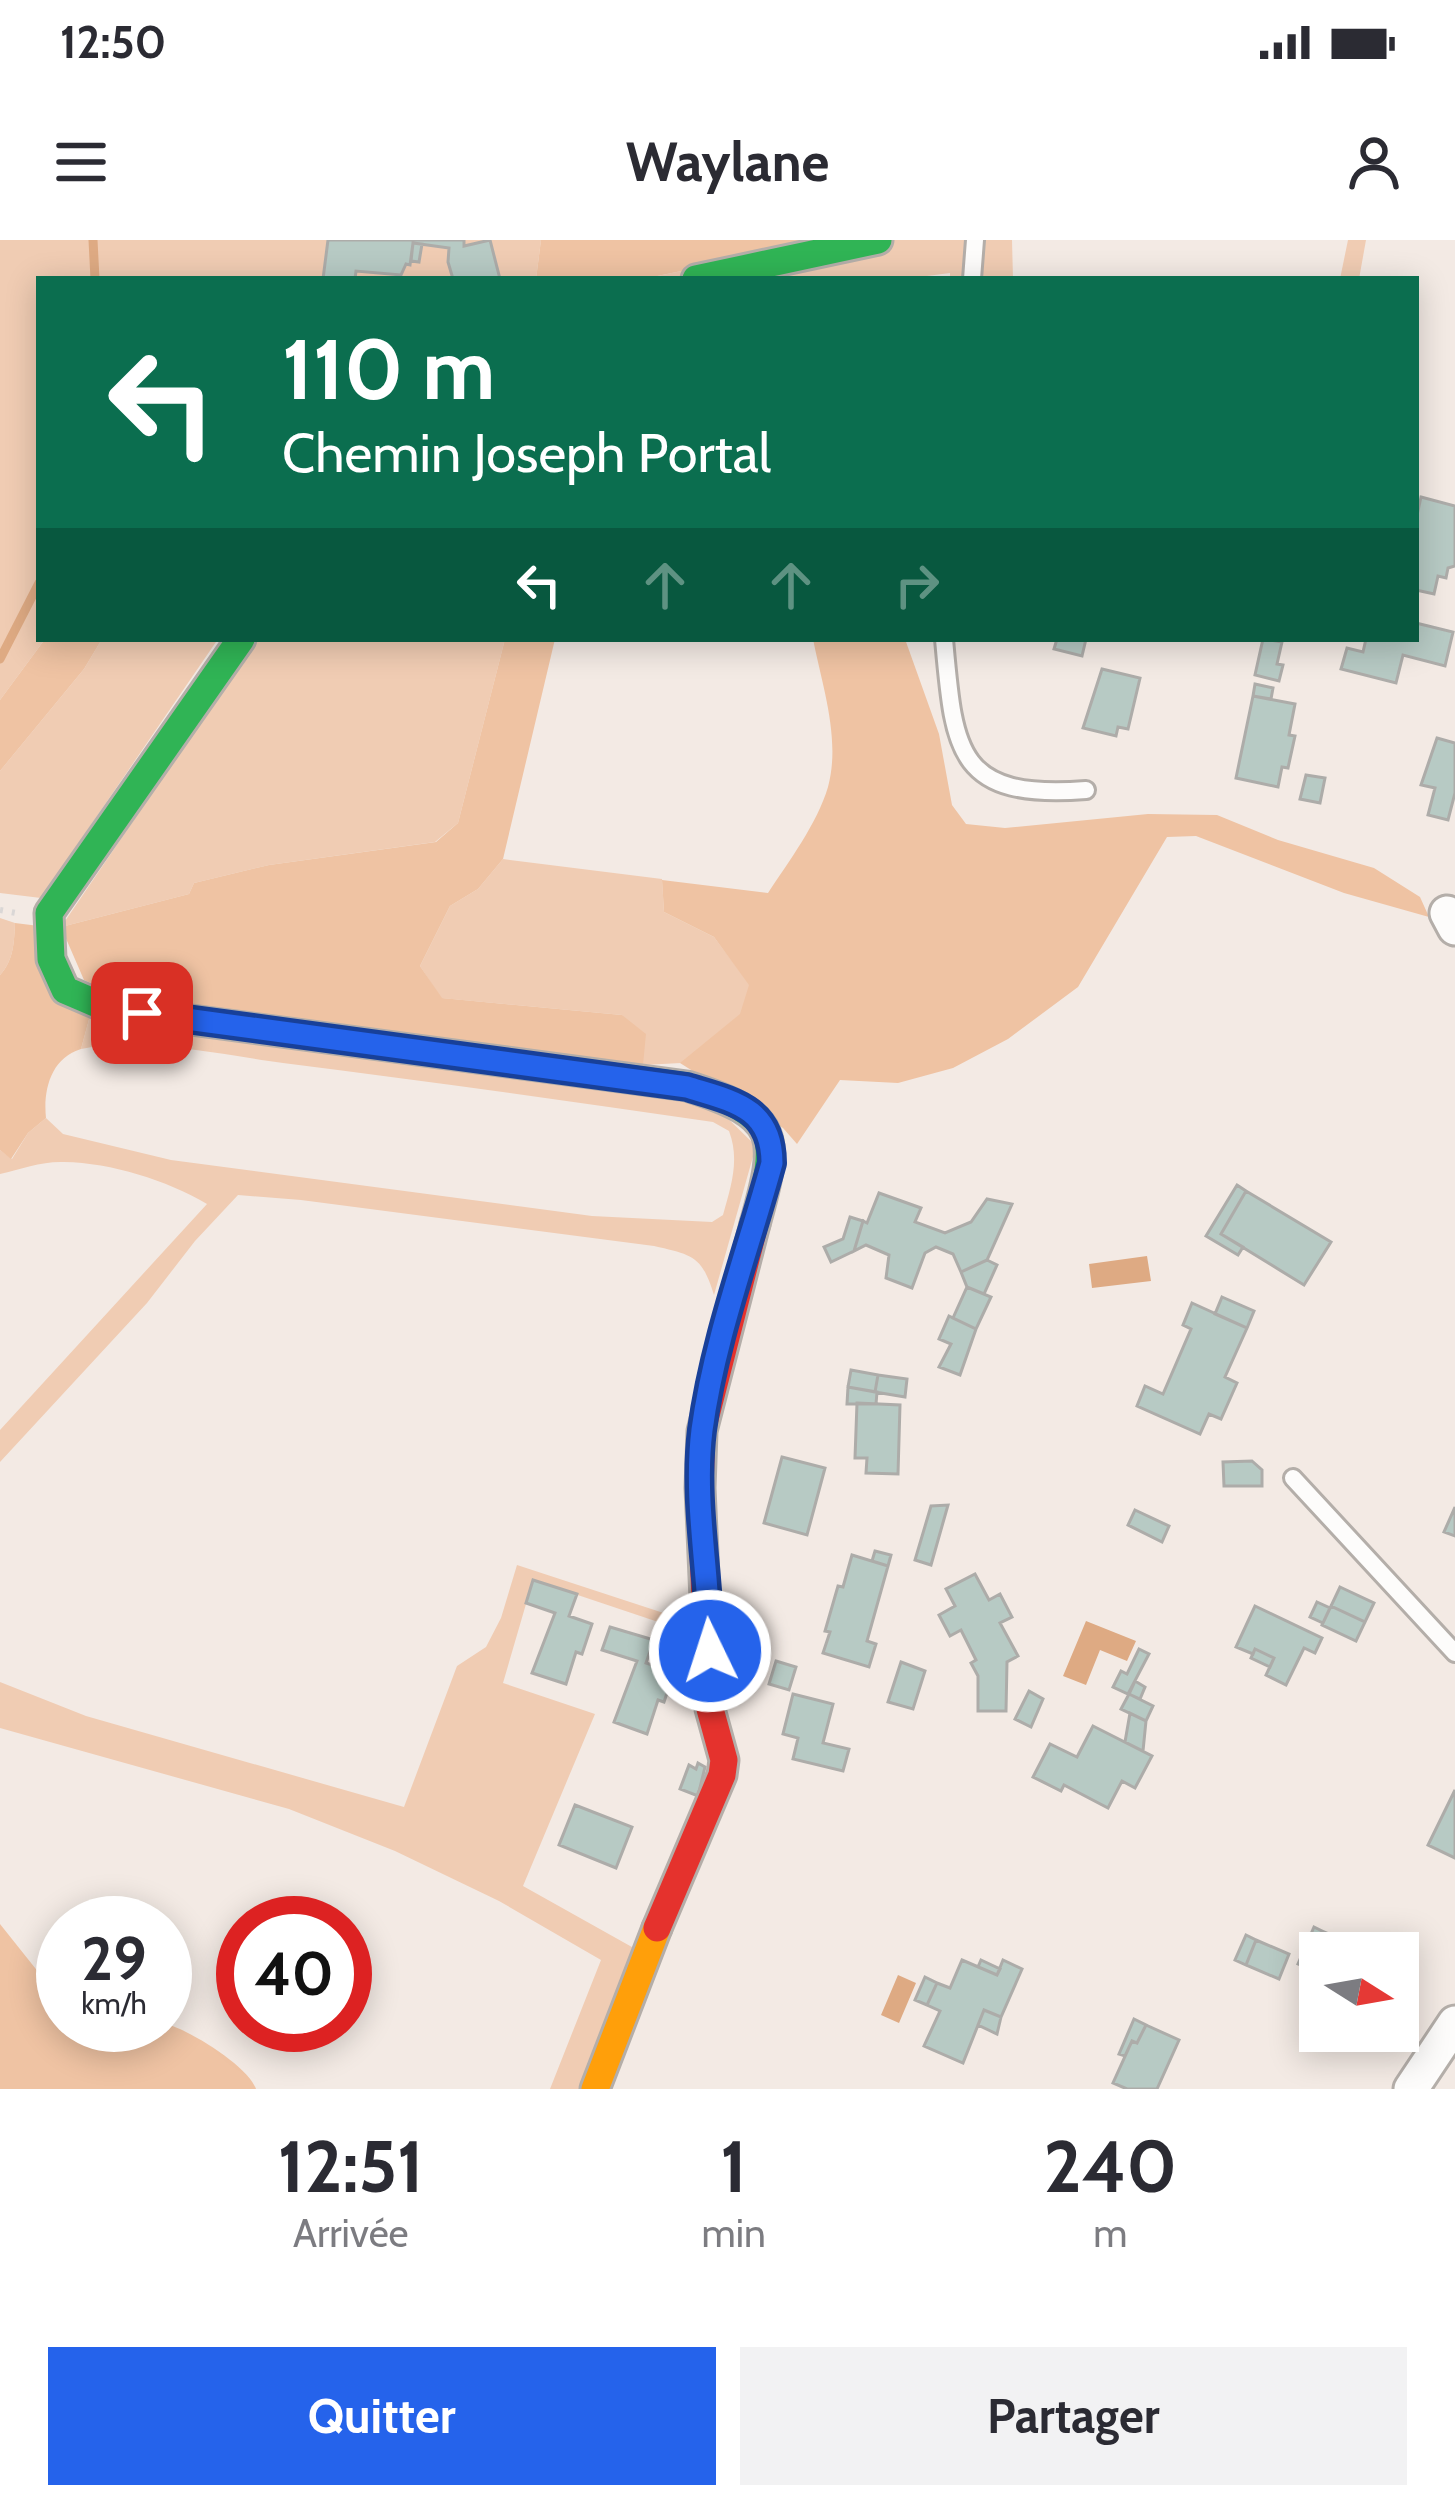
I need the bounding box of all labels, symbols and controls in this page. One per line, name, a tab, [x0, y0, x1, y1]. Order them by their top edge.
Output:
text: 12:50	[60, 15, 166, 69]
icon: menu	[48, 129, 114, 195]
text: Waylane	[626, 129, 829, 195]
icon: person	[1341, 129, 1407, 195]
text: 110 m	[282, 318, 495, 420]
icon: left	[84, 324, 240, 480]
text: Chemin Joseph Portal	[282, 420, 771, 486]
icon: left	[506, 552, 572, 618]
icon: ahead	[632, 552, 698, 618]
icon: ahead	[758, 552, 824, 618]
icon: right	[884, 552, 950, 618]
pin	[91, 962, 193, 1064]
icon: arrive	[109, 980, 175, 1046]
position arrow	[647, 1588, 773, 1714]
speed limit sign: 40	[216, 1896, 372, 2052]
text: 29	[81, 1922, 147, 1995]
north arrow	[1299, 1932, 1419, 2052]
map controls	[1299, 1932, 1419, 2052]
text: km/h	[81, 1985, 147, 2022]
text: 12:51	[278, 2123, 424, 2210]
text: 1	[720, 2123, 747, 2210]
text: 240	[1044, 2123, 1177, 2210]
text: Arrivée	[293, 2209, 409, 2257]
text: min	[701, 2209, 766, 2257]
text: m	[1093, 2209, 1127, 2257]
button: Quitter	[48, 2347, 716, 2485]
button: Partager	[740, 2347, 1407, 2485]

